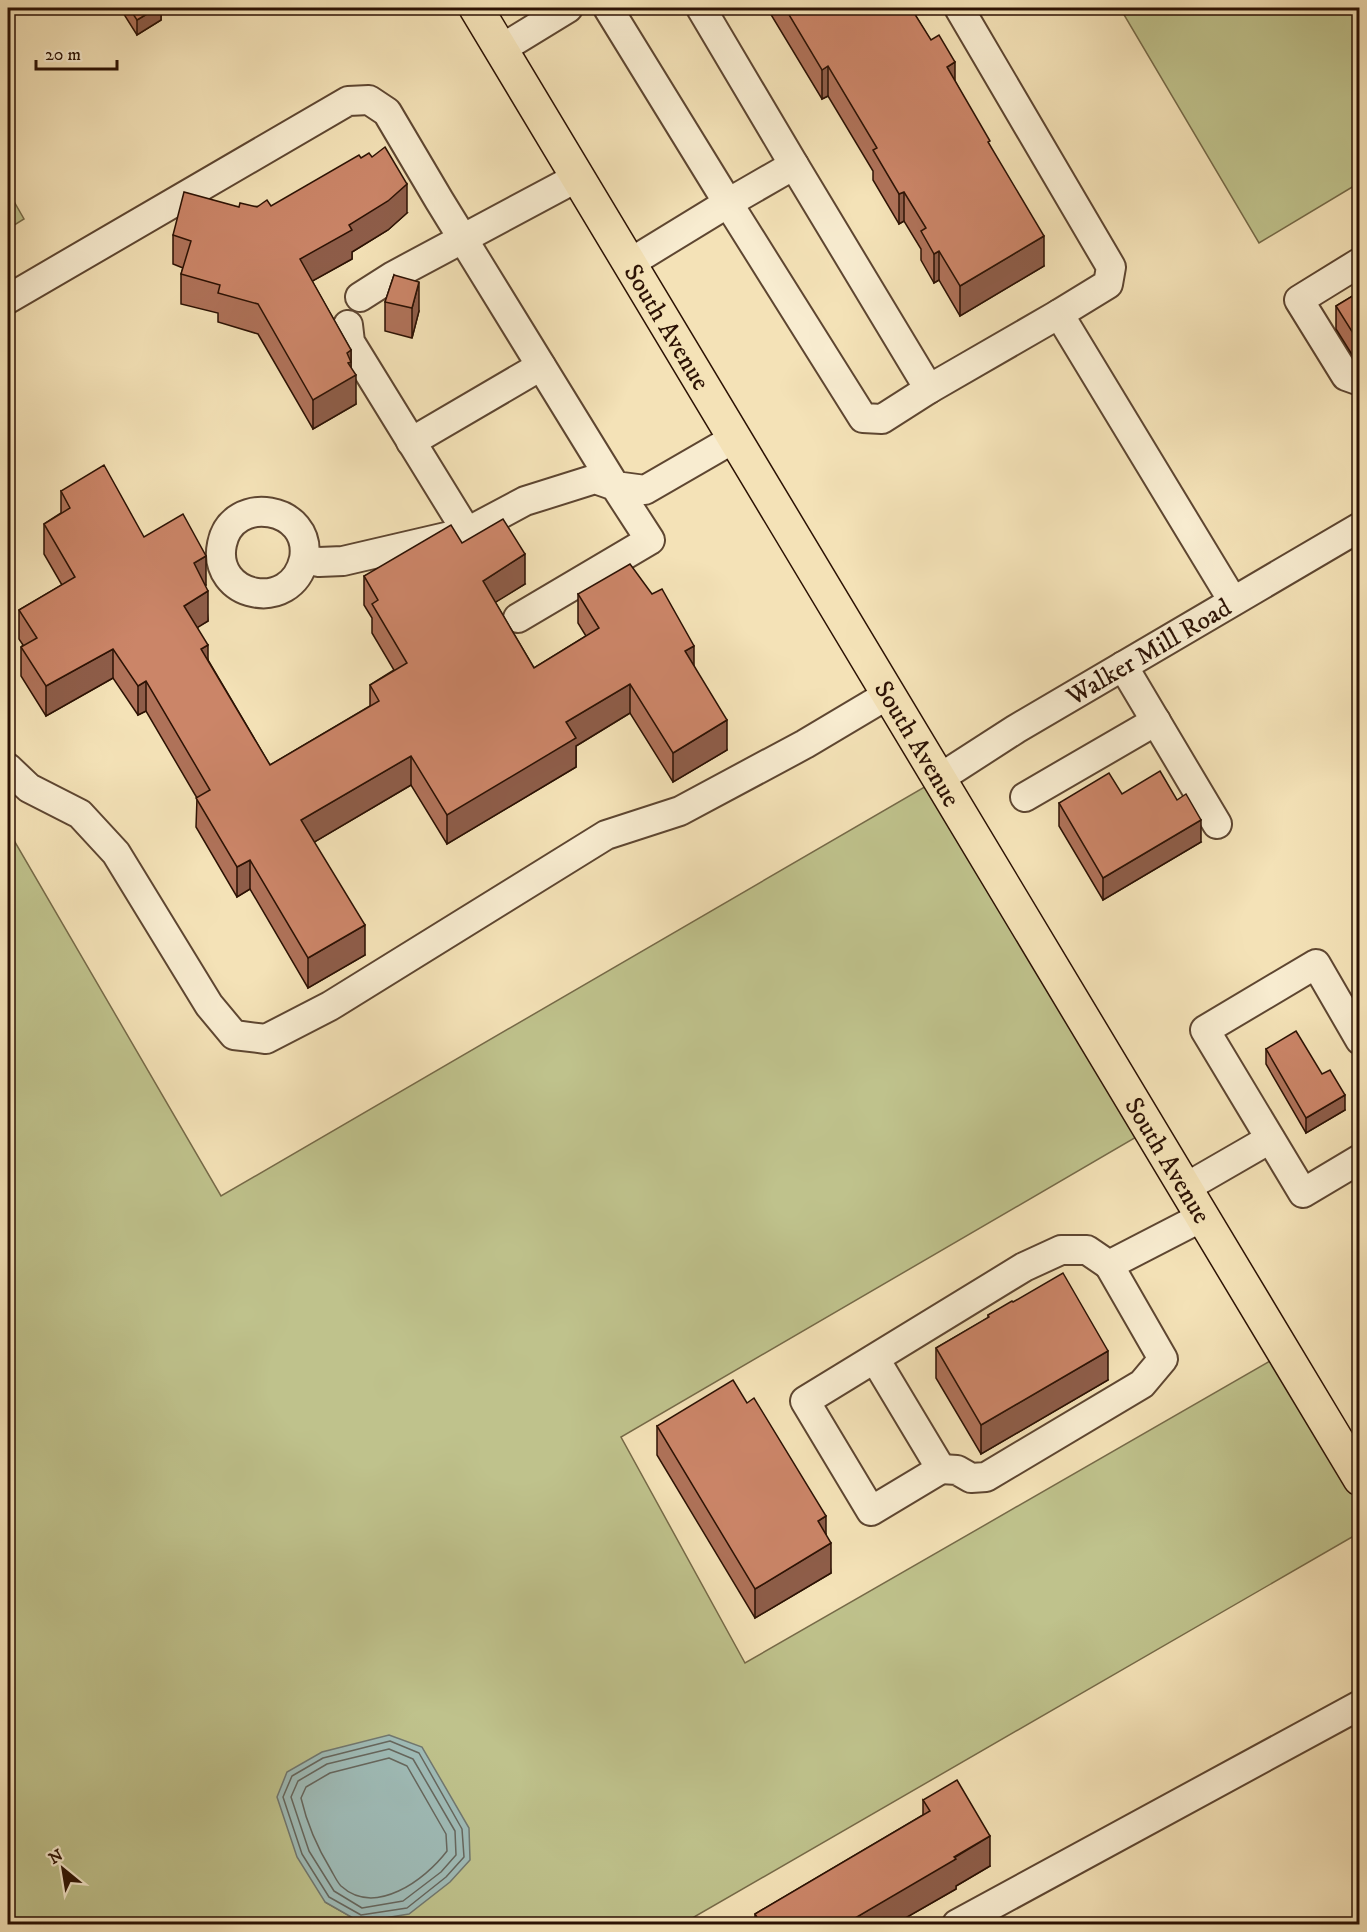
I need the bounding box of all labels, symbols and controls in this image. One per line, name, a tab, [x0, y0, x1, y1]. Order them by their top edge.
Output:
scale bar	[36, 33, 117, 71]
text: 20 m	[45, 44, 81, 66]
street label: South Avenue	[616, 259, 717, 397]
street label: Walker Mill Road	[1060, 591, 1237, 714]
street label: South Avenue	[866, 675, 967, 813]
street label: South Avenue	[1116, 1092, 1218, 1230]
north arrow	[33, 1839, 93, 1899]
text: N	[45, 1845, 67, 1869]

